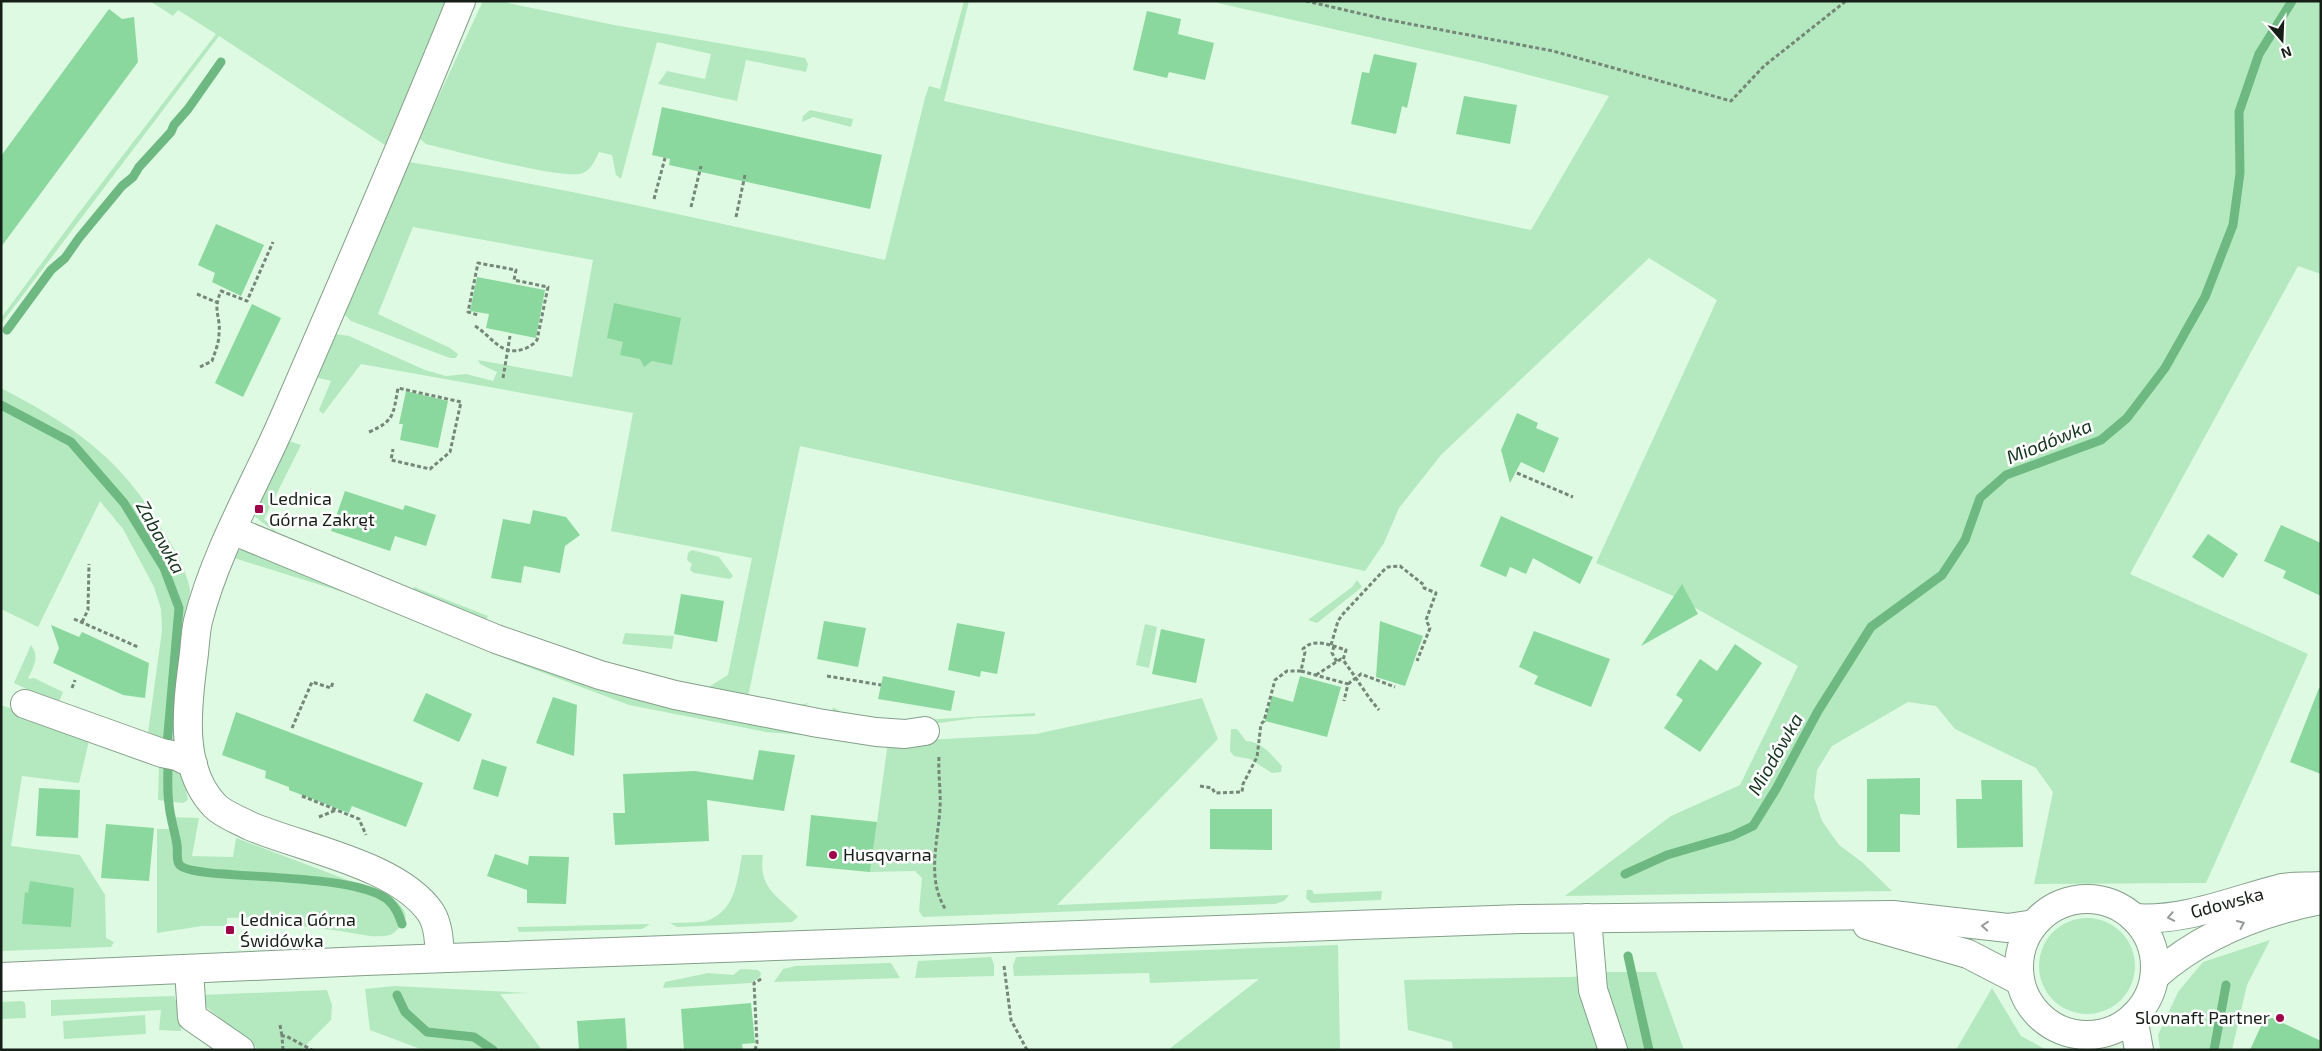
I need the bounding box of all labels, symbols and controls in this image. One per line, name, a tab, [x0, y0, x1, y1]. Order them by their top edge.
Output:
north arrow	[2257, 15, 2307, 65]
text: N	[2279, 43, 2294, 62]
water label: Miodówka	[2003, 413, 2095, 468]
place label: Lednica Górna Zakręt	[269, 487, 375, 530]
water label: Zabawka	[132, 496, 191, 577]
marker: Lednica Górna Zakręt	[253, 503, 265, 515]
water label: Miodówka	[1742, 709, 1807, 799]
place label: Husqvarna	[843, 843, 932, 865]
marker: Husqvarna	[827, 849, 839, 861]
street label: Gdowska	[2188, 882, 2266, 922]
place label: Lednica Górna Świdówka	[240, 908, 356, 951]
one-way arrow	[2166, 911, 2175, 922]
one-way arrow	[2236, 920, 2245, 931]
one-way arrow	[1981, 921, 1989, 932]
marker: Lednica Górna Świdówka	[224, 924, 236, 936]
place label: Slovnaft Partner	[2135, 1006, 2270, 1028]
marker: Slovnaft Partner	[2274, 1012, 2286, 1024]

